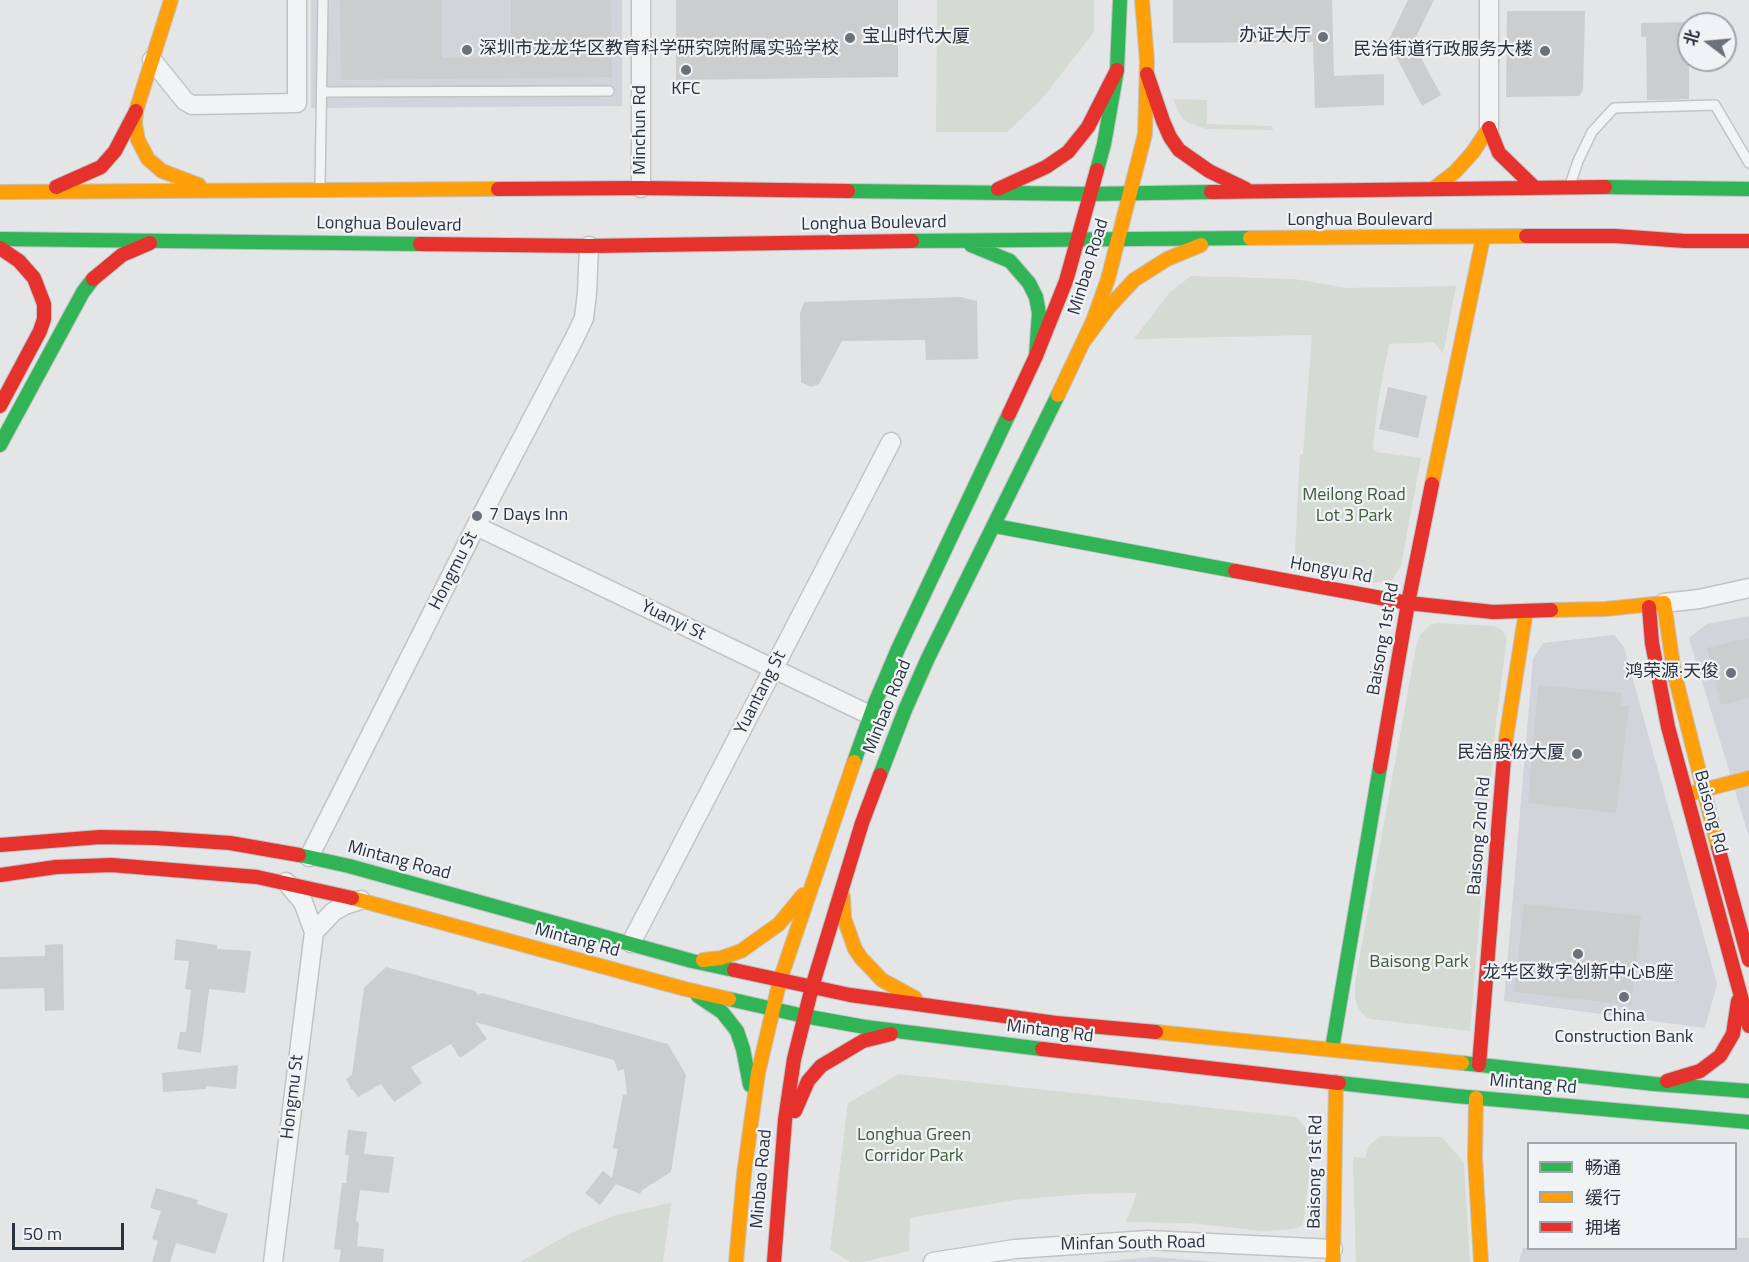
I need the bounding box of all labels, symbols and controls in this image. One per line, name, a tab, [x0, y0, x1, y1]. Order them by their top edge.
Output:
north arrow	[1677, 12, 1737, 72]
place label: 办证大厅	[1239, 26, 1311, 48]
place label: 宝山时代大厦	[862, 27, 970, 49]
text: 北	[1678, 27, 1705, 49]
marker: 办证大厅	[1316, 30, 1330, 44]
marker: 宝山时代大厦	[843, 31, 857, 45]
place label: 深圳市龙龙华区教育科学研究院附属实验学校	[479, 39, 839, 61]
place label: 民治街道行政服务大楼	[1353, 40, 1533, 62]
marker: 深圳市龙龙华区教育科学研究院附属实验学校	[460, 43, 474, 57]
marker: 民治街道行政服务大楼	[1538, 44, 1552, 58]
marker: KFC	[679, 63, 693, 77]
place label: KFC	[671, 79, 701, 101]
street label: Minchun Rd	[630, 85, 652, 175]
street label: Longhua Boulevard	[1287, 210, 1433, 232]
street label: Longhua Boulevard	[801, 212, 947, 236]
street label: Longhua Boulevard	[316, 213, 462, 237]
street label: Minbao Road	[1064, 216, 1114, 318]
park label: Meilong Road Lot 3 Park	[1302, 485, 1406, 528]
place label: 7 Days Inn	[489, 505, 568, 527]
marker: 7 Days Inn	[470, 509, 484, 523]
street label: Hongmu St	[425, 528, 483, 614]
street label: Hongyu Rd	[1288, 553, 1374, 589]
street label: Baisong 1st Rd	[1363, 581, 1405, 697]
street label: Yuanyi St	[637, 596, 709, 646]
street label: Yuantang St	[731, 648, 791, 738]
street label: Minbao Road	[859, 657, 917, 757]
place label: 鸿荣源·天俊	[1625, 662, 1719, 684]
marker: 鸿荣源·天俊	[1724, 666, 1738, 680]
place label: 民治股份大厦	[1457, 743, 1565, 765]
marker: 民治股份大厦	[1570, 747, 1584, 761]
street label: Baisong Rd	[1689, 768, 1731, 856]
street label: Baisong 2nd Rd	[1464, 776, 1496, 896]
street label: Mintang Road	[345, 837, 453, 885]
street label: Mintang Rd	[532, 919, 622, 963]
marker: 龙华区数字创新中心B座	[1571, 947, 1585, 961]
park label: Baisong Park	[1369, 952, 1469, 974]
place label: 龙华区数字创新中心B座	[1482, 963, 1674, 985]
marker: China Construction Bank	[1617, 990, 1631, 1004]
place label: China Construction Bank	[1555, 1006, 1693, 1048]
street label: Mintang Rd	[1005, 1016, 1095, 1048]
street label: Hongmu St	[277, 1054, 309, 1140]
street label: Mintang Rd	[1489, 1070, 1577, 1100]
street label: Baisong 1st Rd	[1304, 1115, 1328, 1229]
park label: Longhua Green Corridor Park	[857, 1125, 971, 1168]
street label: Minbao Road	[747, 1128, 777, 1230]
legend	[1527, 1142, 1737, 1250]
text: 畅通	[1585, 1154, 1621, 1181]
text: 缓行	[1585, 1184, 1621, 1211]
scale bar	[15, 1211, 128, 1249]
text: 拥堵	[1585, 1214, 1621, 1241]
text: 50 m	[23, 1220, 62, 1247]
street label: Minfan South Road	[1060, 1232, 1206, 1256]

